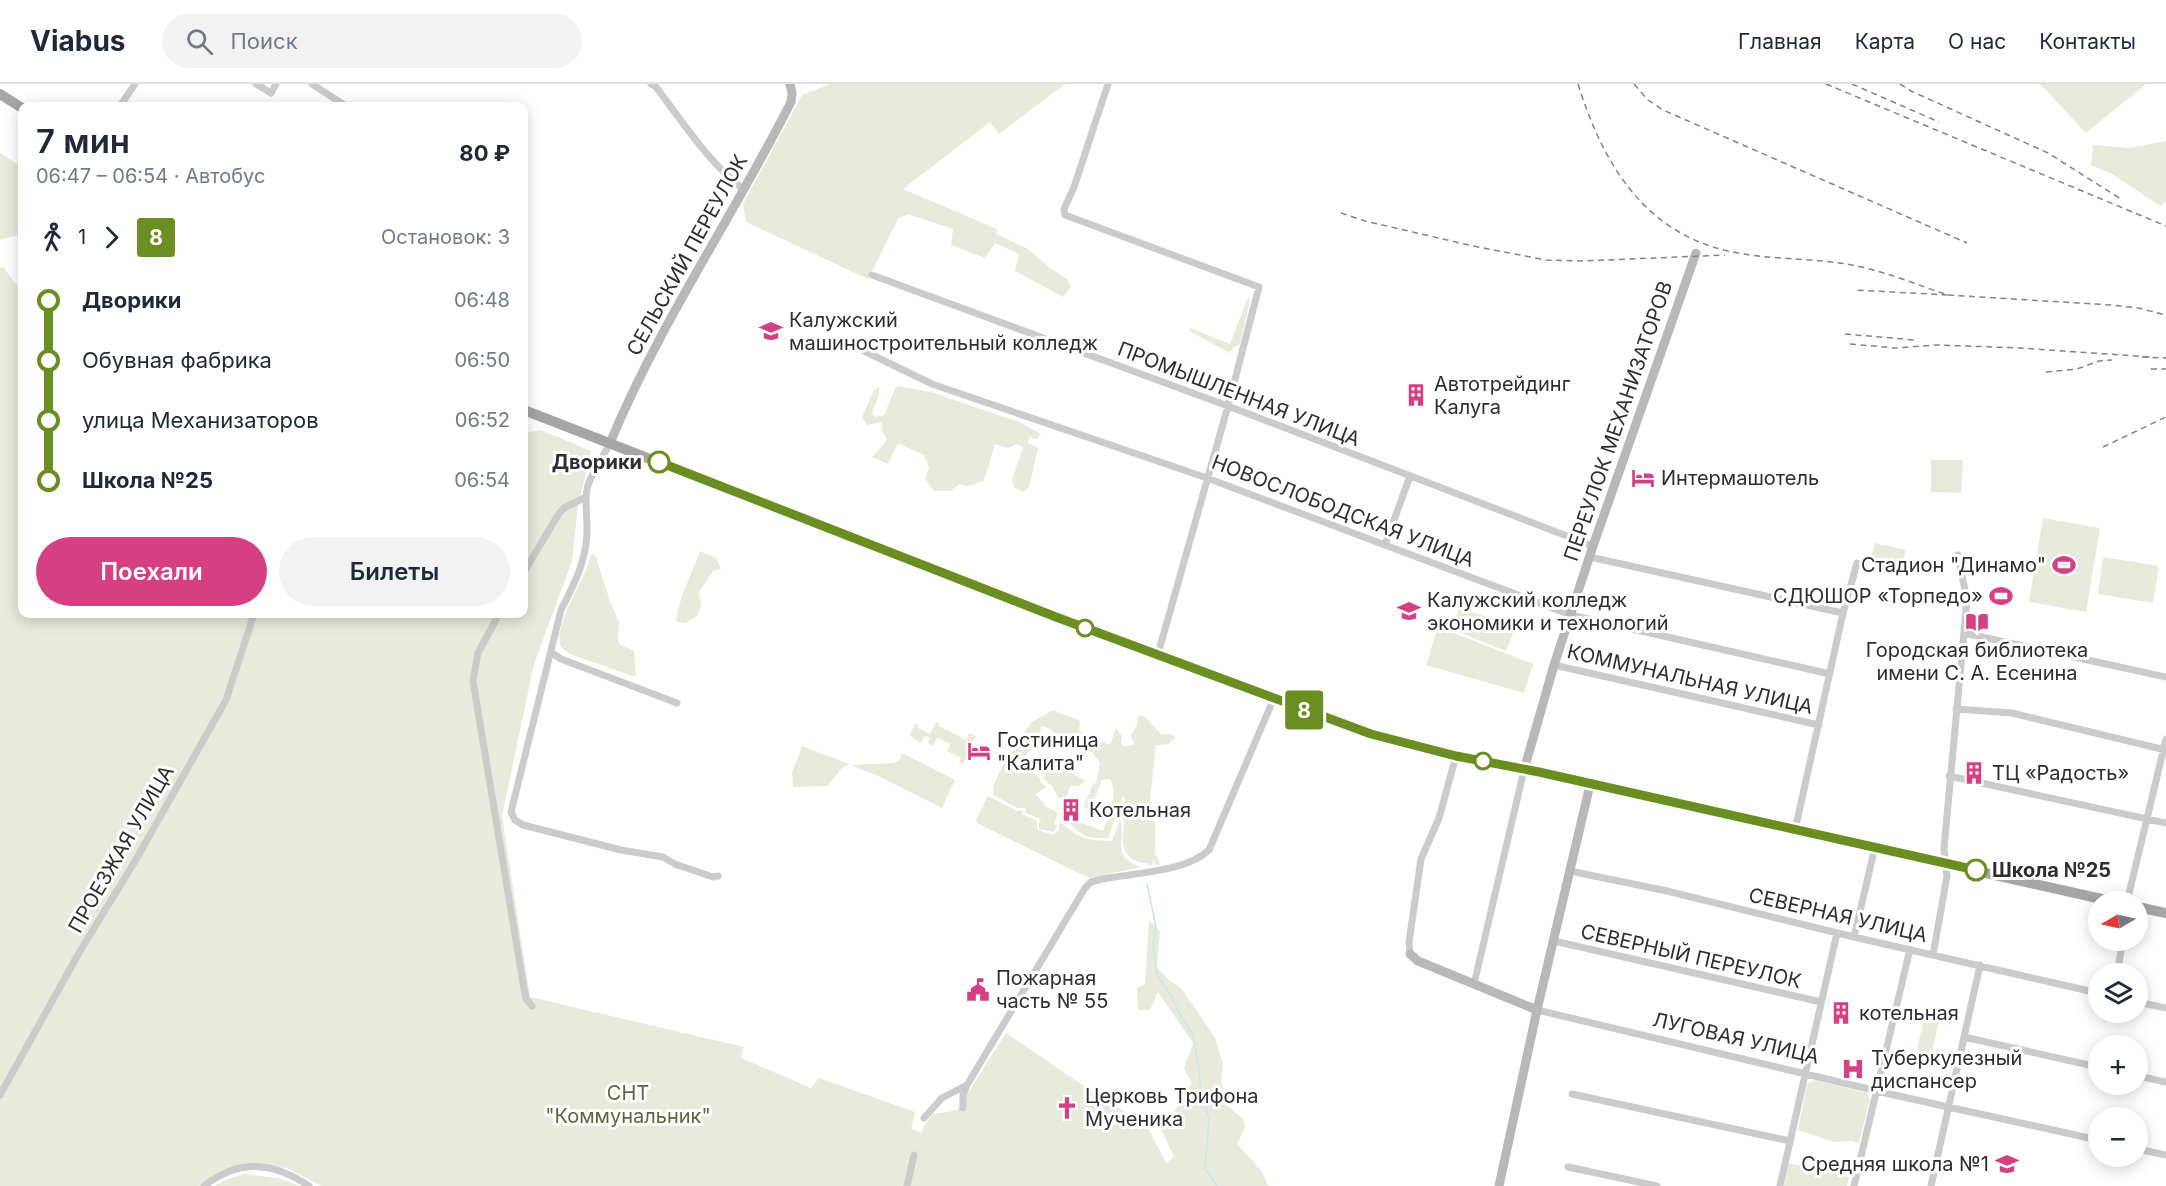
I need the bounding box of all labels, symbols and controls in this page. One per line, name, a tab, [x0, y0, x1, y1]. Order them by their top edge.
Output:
search box	[162, 14, 582, 68]
text: Viabus	[30, 24, 126, 58]
icon: search	[183, 25, 216, 58]
text: Поиск	[231, 28, 298, 54]
text: Главная	[1738, 29, 1822, 54]
text: Карта	[1855, 29, 1915, 54]
text: О нас	[1948, 29, 2006, 54]
text: Контакты	[2039, 29, 2136, 54]
text: 7 мин	[36, 121, 130, 161]
text: 80 ₽	[459, 140, 510, 166]
street label: СЕЛЬСКИЙ ПЕРЕУЛОК	[621, 150, 752, 360]
text: 06:47 – 06:54 · Автобус	[36, 164, 265, 188]
icon: walk	[36, 221, 69, 254]
icon: forward	[95, 221, 128, 254]
text: 1	[78, 225, 86, 249]
text: 8	[149, 225, 163, 250]
text: Остановок: 3	[381, 225, 510, 249]
street label: ПЕРЕУЛОК МЕХАНИЗАТОРОВ	[1559, 278, 1677, 564]
text: Дворики	[82, 287, 181, 313]
text: 06:48	[454, 288, 510, 312]
place label: Калужский машиностроительный колледж	[789, 308, 1098, 355]
school or university icon: Калужский машиностроительный колледж	[758, 318, 784, 344]
street label: ПРОМЫШЛЕННАЯ УЛИЦА	[1114, 337, 1364, 451]
text: Обувная фабрика	[82, 347, 272, 373]
text: 06:50	[454, 348, 510, 372]
place label: Автотрейдинг Калуга	[1434, 372, 1571, 419]
building icon: Автотрейдинг Калуга	[1403, 382, 1429, 408]
text: улица Механизаторов	[82, 407, 319, 433]
text: 06:52	[455, 408, 510, 432]
place label: Дворики	[552, 450, 642, 474]
street label: НОВОСЛОБОДСКАЯ УЛИЦА	[1208, 450, 1478, 572]
marker: Дворики	[648, 451, 670, 473]
hotel icon: Интермашотель	[1630, 465, 1656, 491]
place label: Интермашотель	[1661, 466, 1819, 490]
text: Школа №25	[82, 467, 213, 493]
text: 06:54	[454, 468, 510, 492]
button: Поехали	[36, 537, 267, 606]
button: Билеты	[279, 537, 510, 606]
sports icon: Стадион "Динамо"	[2051, 552, 2077, 578]
place label: Стадион "Динамо"	[1861, 553, 2046, 577]
sports icon: СДЮШОР «Торпедо»	[1988, 583, 2014, 609]
place label: СДЮШОР «Торпедо»	[1773, 584, 1983, 608]
place label: Калужский колледж экономики и технологий	[1427, 588, 1669, 635]
school or university icon: Калужский колледж экономики и технологий	[1396, 598, 1422, 624]
library icon: Городская библиотека имени С. А. Есенина	[1964, 609, 1990, 635]
unlabelled marker	[1076, 619, 1094, 637]
place label: Городская библиотека имени С. А. Есенина	[1866, 638, 2088, 685]
street label: КОММУНАЛЬНАЯ УЛИЦА	[1565, 639, 1815, 719]
line badge: 8	[1284, 690, 1324, 730]
text: 8	[1297, 698, 1311, 723]
place label: Гостиница "Калита"	[997, 728, 1099, 775]
hotel icon: Гостиница "Калита"	[966, 738, 992, 764]
unlabelled marker	[1474, 752, 1492, 770]
building icon: ТЦ «Радость»	[1961, 760, 1987, 786]
street label: ПРОЕЗЖАЯ УЛИЦА	[63, 761, 179, 937]
place label: ТЦ «Радость»	[1992, 761, 2129, 785]
building icon: Котельная	[1058, 797, 1084, 823]
place label: Котельная	[1089, 798, 1191, 822]
place label: Школа №25	[1992, 858, 2111, 882]
marker: Школа №25	[1965, 859, 1987, 881]
street label: СЕВЕРНАЯ УЛИЦА	[1746, 883, 1930, 947]
north arrow	[2088, 891, 2148, 951]
map controls	[2088, 891, 2148, 1167]
street label: СЕВЕРНЫЙ ПЕРЕУЛОК	[1578, 918, 1804, 993]
button: layers	[2088, 963, 2148, 1023]
place label: Пожарная часть № 55	[996, 966, 1108, 1013]
public building icon: Пожарная часть № 55	[965, 977, 991, 1003]
building icon: котельная	[1828, 1000, 1854, 1026]
place label: котельная	[1859, 1001, 1959, 1025]
street label: ЛУГОВАЯ УЛИЦА	[1650, 1007, 1822, 1069]
button: +	[2088, 1035, 2148, 1095]
place label: Туберкулезный диспансер	[1871, 1046, 2022, 1093]
hospital icon: Туберкулезный диспансер	[1840, 1056, 1866, 1082]
park label: СНТ "Коммунальник"	[545, 1081, 711, 1128]
place label: Церковь Трифона Мученика	[1085, 1084, 1259, 1131]
church icon: Церковь Трифона Мученика	[1054, 1095, 1080, 1121]
button: −	[2088, 1107, 2148, 1167]
school or university icon: Средняя школа №1	[1994, 1151, 2020, 1177]
place label: Средняя школа №1	[1801, 1152, 1989, 1176]

